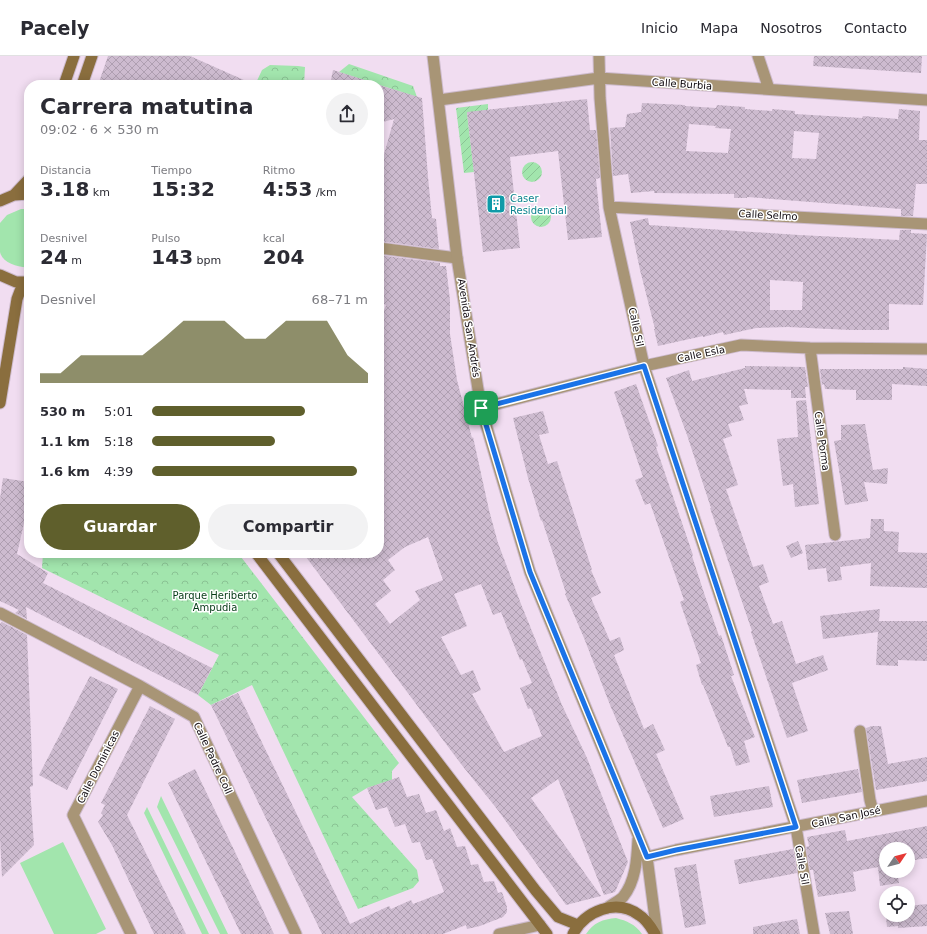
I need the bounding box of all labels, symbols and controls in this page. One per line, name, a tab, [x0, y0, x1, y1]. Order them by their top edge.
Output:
text: Pacely	[20, 17, 89, 39]
text: Inicio	[641, 20, 678, 36]
text: Mapa	[700, 20, 738, 36]
text: Nosotros	[760, 20, 822, 36]
text: Contacto	[844, 20, 907, 36]
street label: Calle Burbia	[651, 76, 713, 92]
button: share	[326, 93, 368, 135]
text: Carrera matutina	[40, 94, 253, 119]
text: 09:02 · 6 × 530 m	[40, 122, 159, 137]
text: Distancia	[40, 164, 91, 177]
text: Tiempo	[151, 164, 192, 177]
text: Ritmo	[263, 164, 295, 177]
text: 3.18	[40, 177, 89, 201]
text: 15:32	[151, 177, 215, 201]
text: 4:53	[263, 177, 312, 201]
text: km	[89, 186, 110, 199]
text: /km	[312, 186, 337, 199]
building icon: Caser Residencial	[485, 193, 507, 215]
place label: Caser Residencial	[510, 193, 567, 216]
street label: Calle Selmo	[738, 208, 798, 222]
text: Desnivel	[40, 232, 87, 245]
text: Pulso	[151, 232, 180, 245]
text: kcal	[263, 232, 285, 245]
text: 24	[40, 245, 68, 269]
text: 143	[151, 245, 193, 269]
text: 204	[263, 245, 304, 269]
text: m	[68, 254, 82, 267]
text: bpm	[193, 254, 221, 267]
street label: Avenida San Andrés	[456, 278, 482, 378]
text: Desnivel	[40, 292, 96, 307]
text: 68–71 m	[312, 292, 368, 307]
street label: Calle Sil	[626, 306, 646, 348]
street label: Calle Esla	[676, 344, 726, 364]
pin	[464, 391, 498, 425]
icon: arrive	[470, 397, 492, 419]
text: 530 m	[40, 404, 85, 419]
text: 5:01	[104, 404, 133, 419]
street label: Calle Porma	[812, 411, 832, 471]
text: 1.1 km	[40, 434, 90, 449]
text: 5:18	[104, 434, 133, 449]
text: 1.6 km	[40, 464, 90, 479]
text: 4:39	[104, 464, 133, 479]
button: Guardar	[40, 504, 200, 550]
button: Compartir	[208, 504, 368, 550]
park label: Parque Heriberto Ampudia	[173, 590, 257, 613]
street label: Calle Padre Coll	[192, 720, 234, 796]
street label: Calle Dominicas	[75, 729, 121, 805]
street label: Calle San José	[810, 804, 882, 830]
north arrow	[879, 842, 915, 878]
map controls	[879, 842, 915, 922]
street label: Calle Sil	[793, 844, 811, 886]
button: locate	[879, 886, 915, 922]

